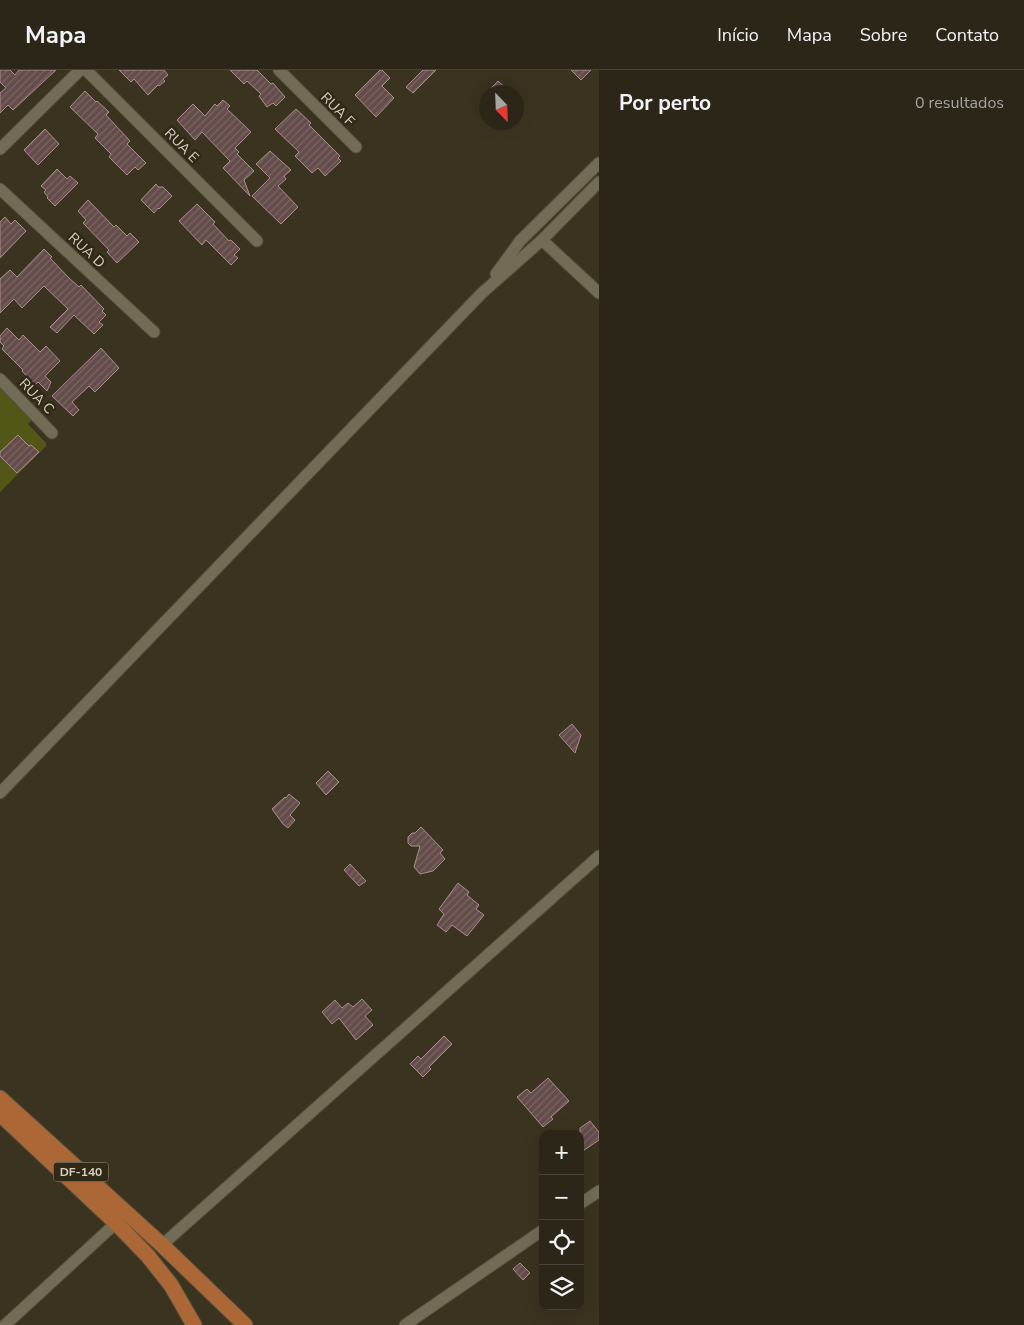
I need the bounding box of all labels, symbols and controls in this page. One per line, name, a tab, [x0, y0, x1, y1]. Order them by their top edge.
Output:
text: Mapa	[25, 19, 87, 51]
text: Início	[717, 23, 759, 47]
text: Mapa	[787, 23, 832, 47]
text: Sobre	[860, 23, 907, 47]
text: Contato	[935, 23, 999, 47]
north arrow	[479, 85, 524, 130]
street label: RUA F	[316, 88, 359, 131]
text: Por perto	[619, 89, 711, 117]
text: 0 resultados	[915, 92, 1004, 114]
street label: RUA E	[160, 124, 203, 167]
street label: RUA D	[64, 229, 109, 272]
street label: RUA C	[15, 374, 58, 418]
map controls	[539, 1130, 584, 1310]
button: +	[539, 1130, 584, 1175]
road number: DF-140	[54, 1162, 108, 1182]
button: −	[539, 1175, 584, 1220]
button: locate	[539, 1220, 584, 1265]
button: layers	[539, 1265, 584, 1310]

